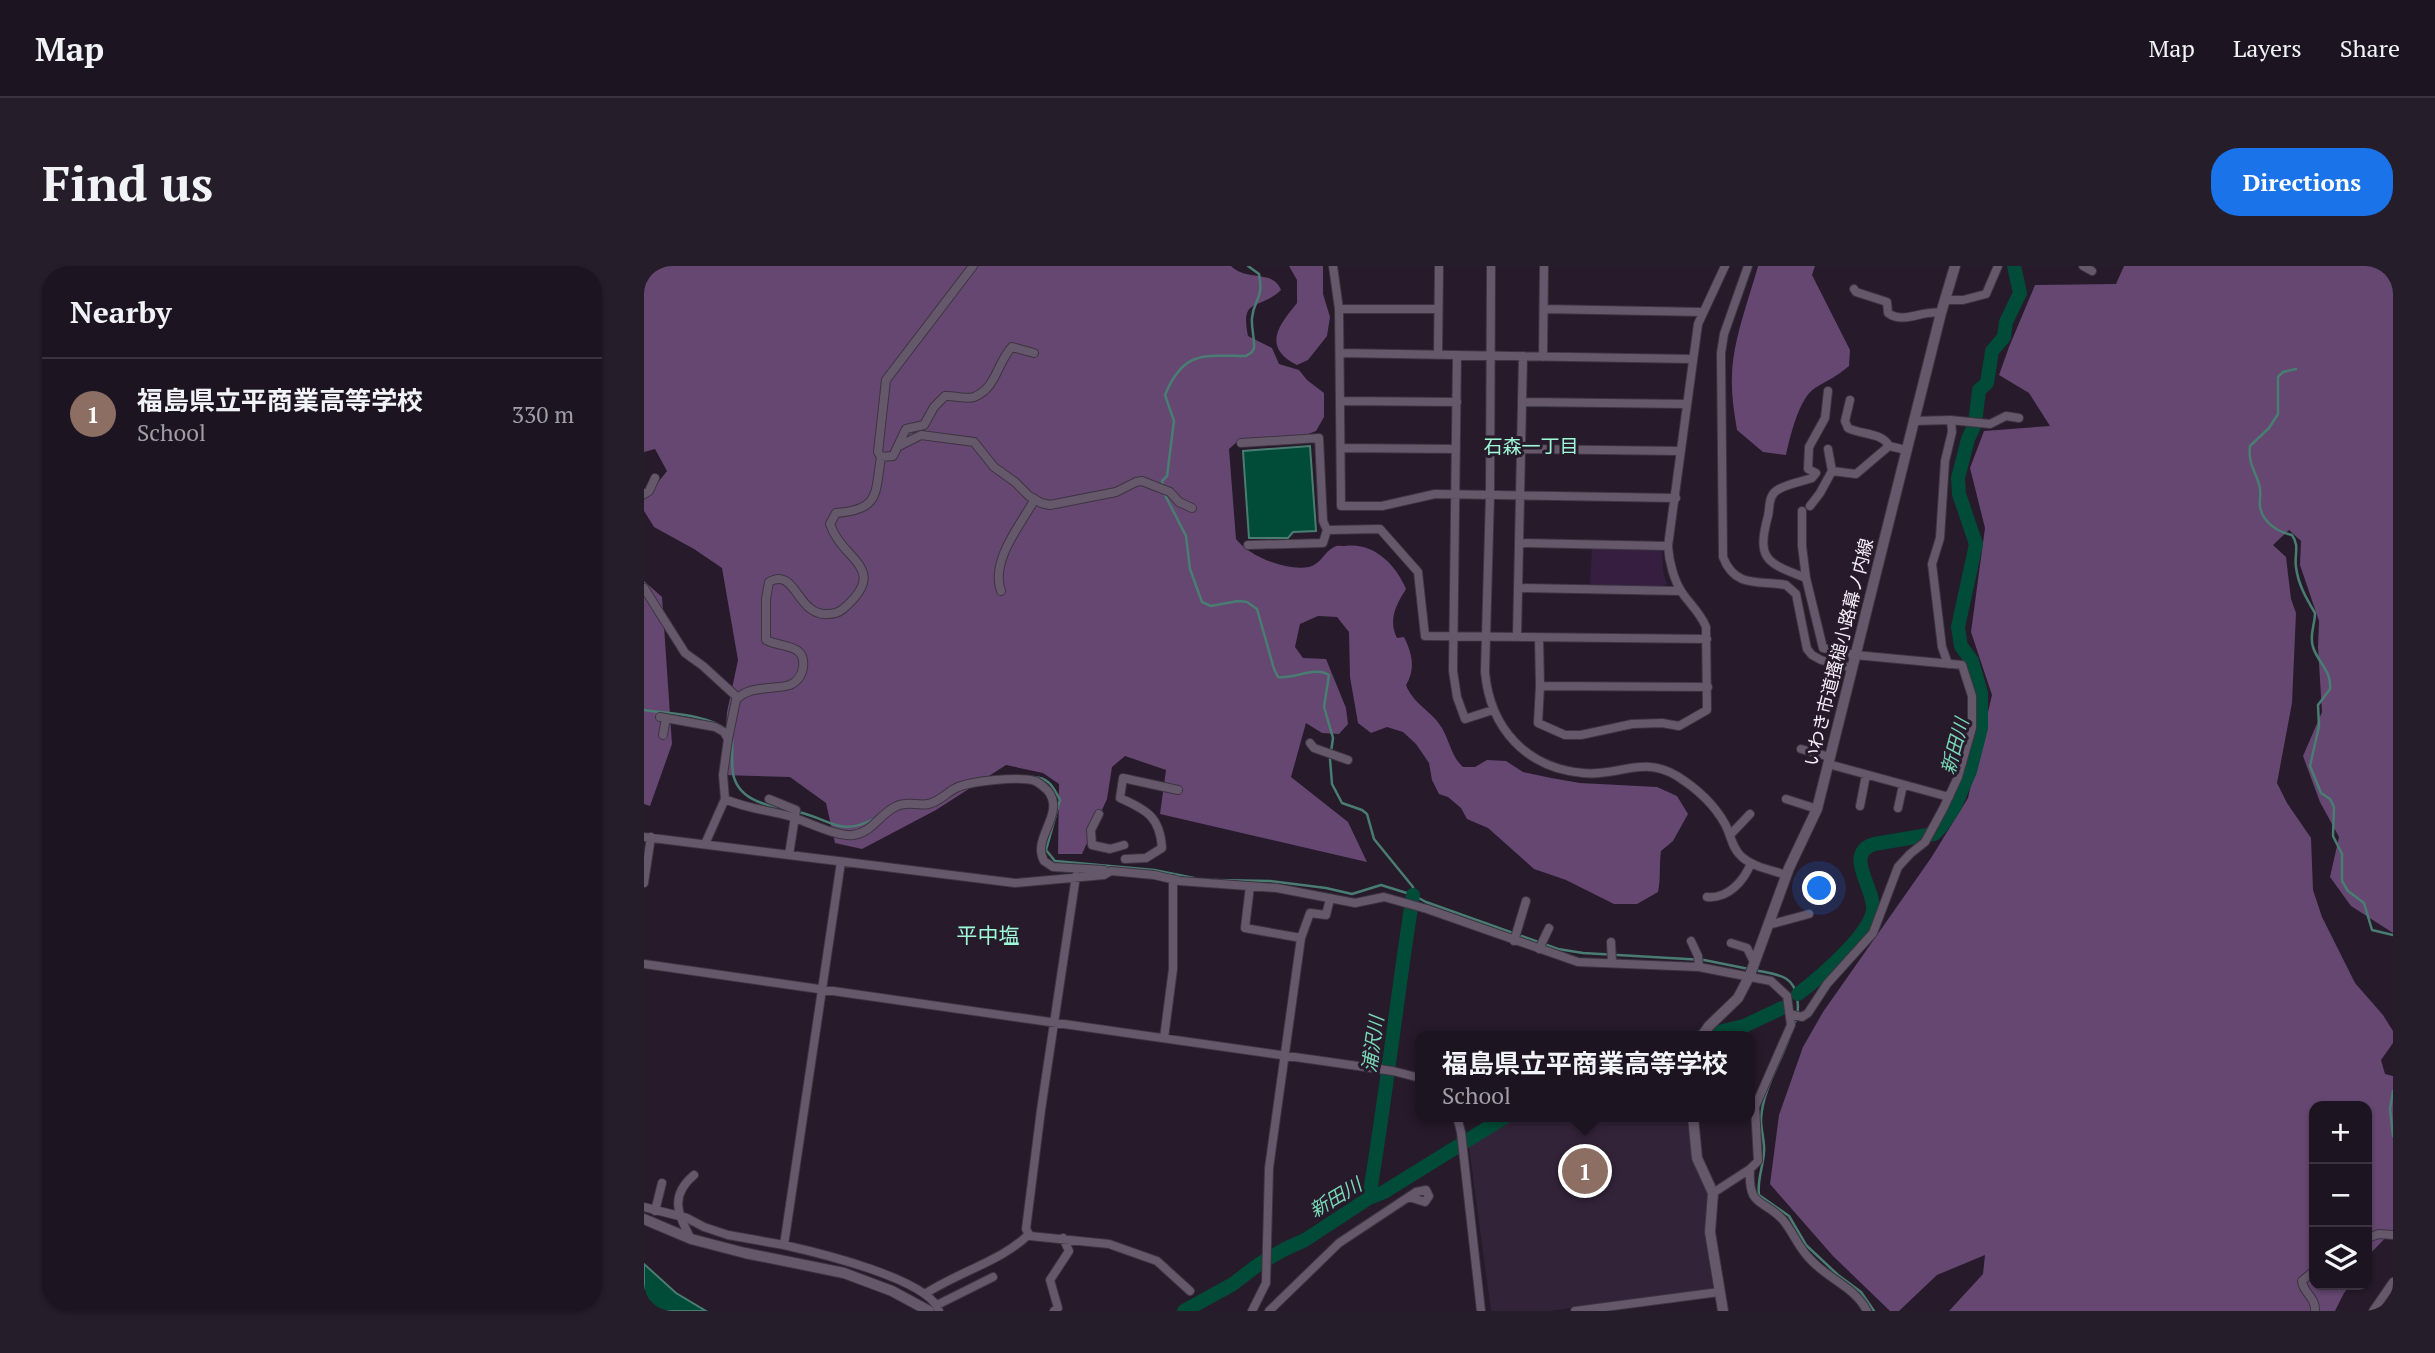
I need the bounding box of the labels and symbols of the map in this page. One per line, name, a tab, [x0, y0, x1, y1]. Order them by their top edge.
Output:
district label: 石森一丁目	[1483, 433, 1579, 458]
street label: いわき市道搔槌小路幕ノ内線	[1798, 536, 1878, 768]
water label: 新田川	[1935, 713, 1974, 777]
your location	[1802, 871, 1836, 905]
district label: 平中塩	[957, 921, 1020, 949]
water label: 浦沢川	[1356, 1012, 1389, 1074]
pin: 1	[1562, 1145, 1608, 1197]
water label: 新田川	[1304, 1171, 1368, 1222]

